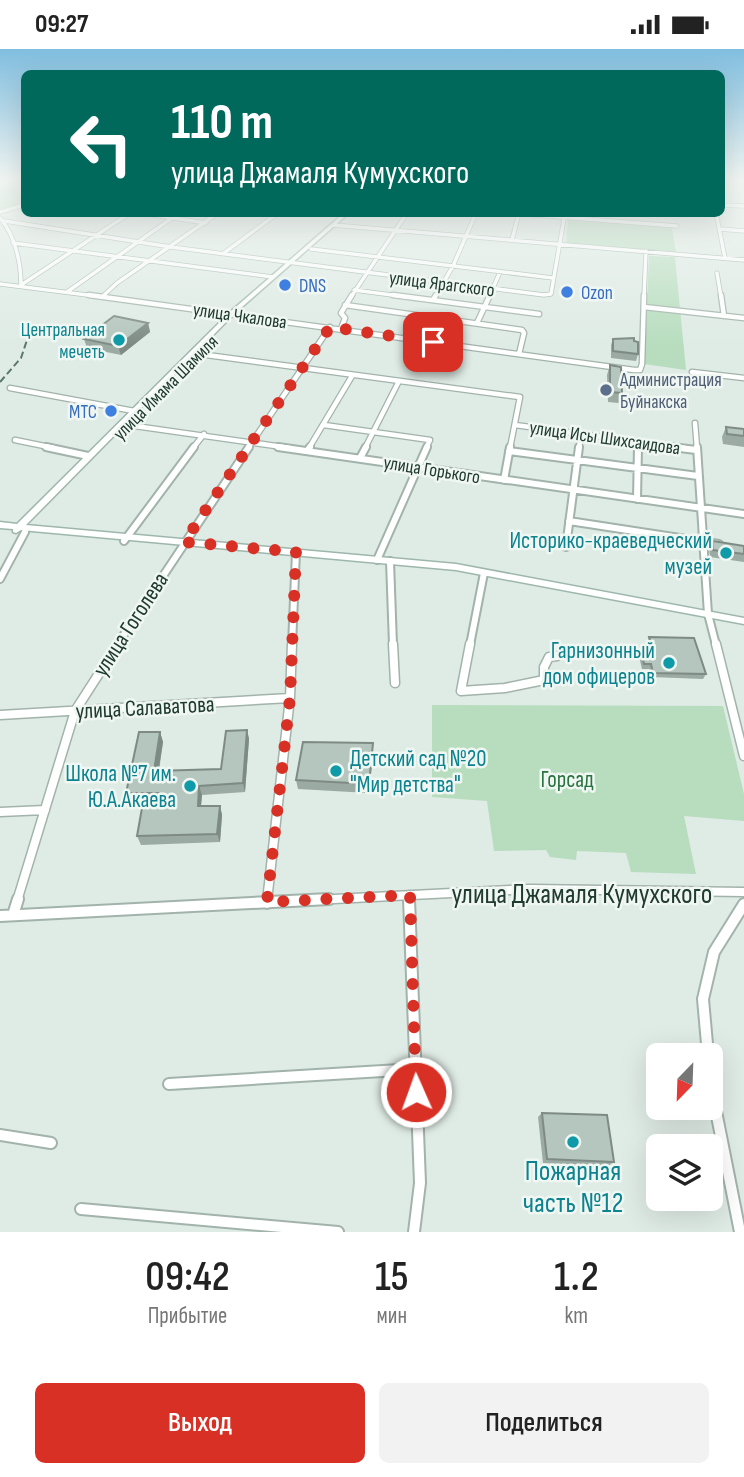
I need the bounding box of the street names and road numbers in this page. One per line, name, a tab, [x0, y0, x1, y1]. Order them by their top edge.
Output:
street label: улица Ярагского	[388, 267, 496, 302]
street label: улица Чкалова	[191, 299, 288, 334]
street label: улица Имама Шамиля	[109, 331, 223, 445]
street label: улица Исы Шихсаидова	[528, 417, 682, 460]
street label: улица Горького	[382, 451, 482, 489]
street label: улица Гоголева	[87, 567, 175, 682]
street label: улица Салаватова	[75, 690, 215, 726]
street label: улица Джамаля Кумухского	[452, 878, 712, 911]

